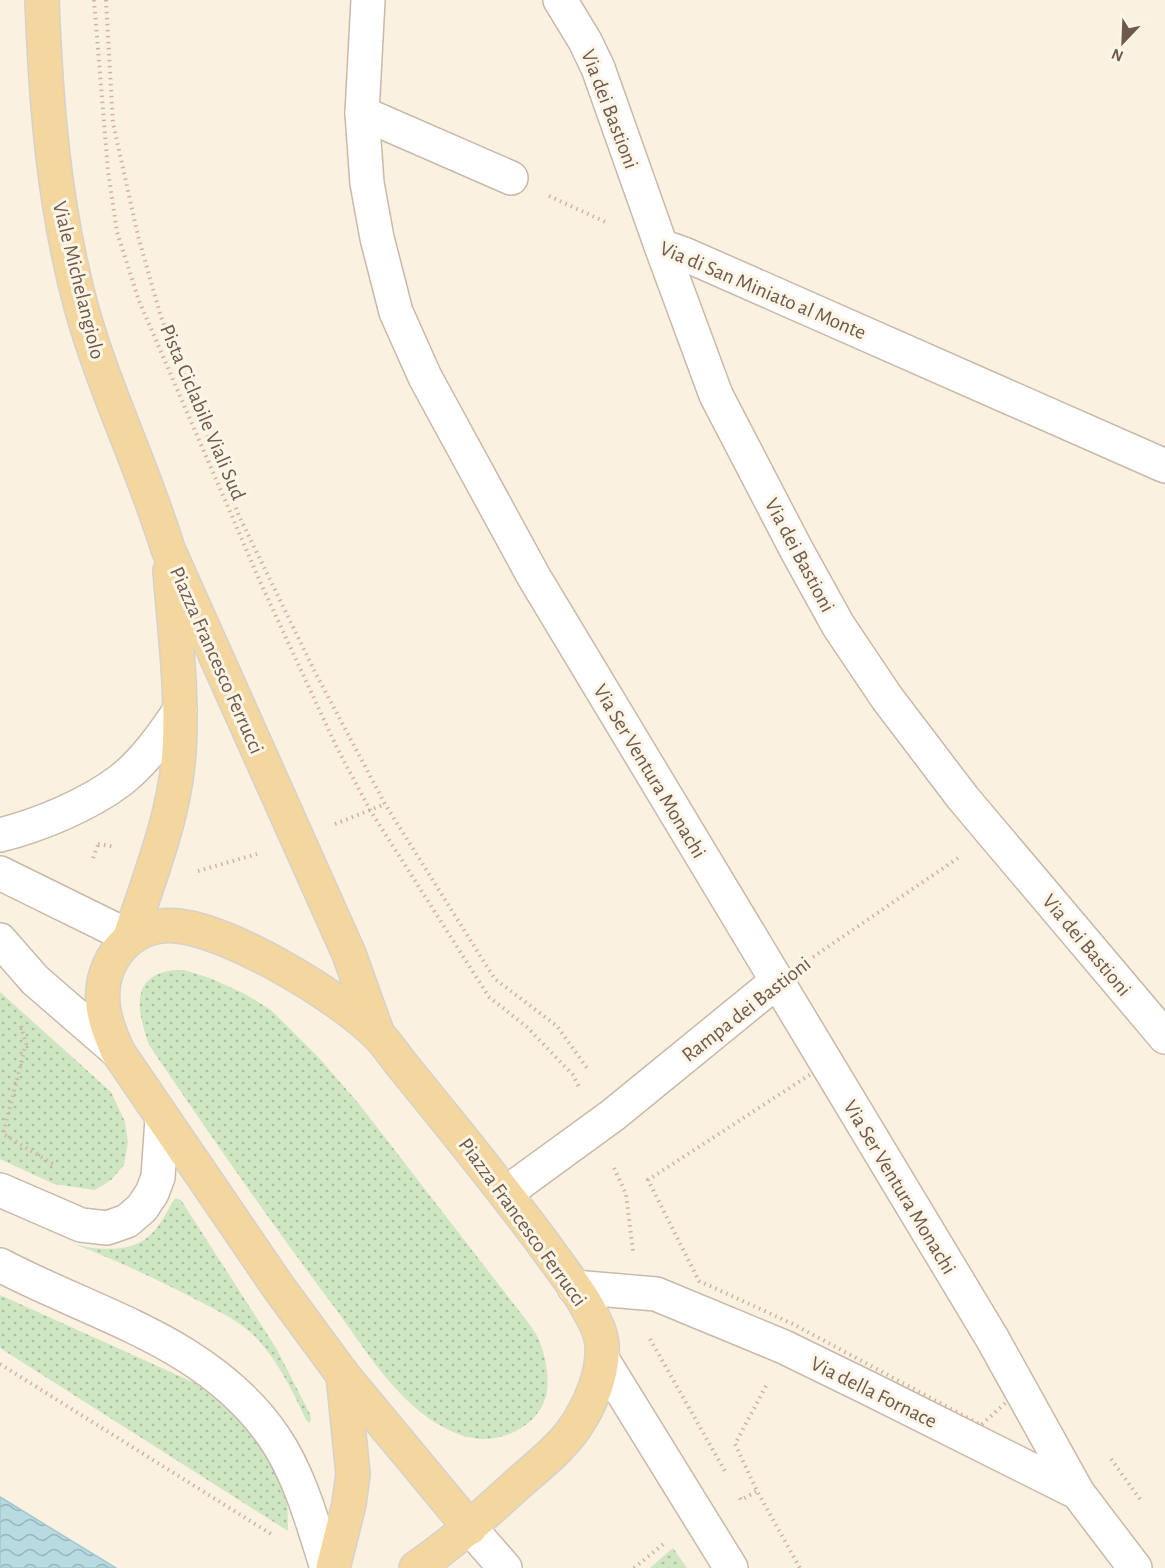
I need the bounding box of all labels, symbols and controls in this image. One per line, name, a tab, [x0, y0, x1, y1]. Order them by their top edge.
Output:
north arrow	[1093, 12, 1153, 72]
text: N	[1109, 45, 1126, 64]
street label: Via dei Bastioni	[577, 47, 642, 172]
street label: Viale Michelangiolo	[49, 199, 108, 361]
street label: Via di San Miniato al Monte	[657, 237, 869, 343]
street label: Pista Ciclabile Viali Sud	[156, 321, 249, 503]
street label: Via dei Bastioni	[761, 495, 838, 616]
street label: Piazza Francesco Ferrucci	[166, 564, 267, 757]
street label: Via Ser Ventura Monachi	[589, 681, 710, 862]
street label: Via dei Bastioni	[1038, 890, 1135, 1000]
street label: Rampa dei Bastioni	[678, 953, 815, 1066]
street label: Via Ser Ventura Monachi	[839, 1097, 960, 1278]
street label: Piazza Francesco Ferrucci	[455, 1134, 591, 1310]
street label: Via della Fornace	[807, 1353, 940, 1432]

